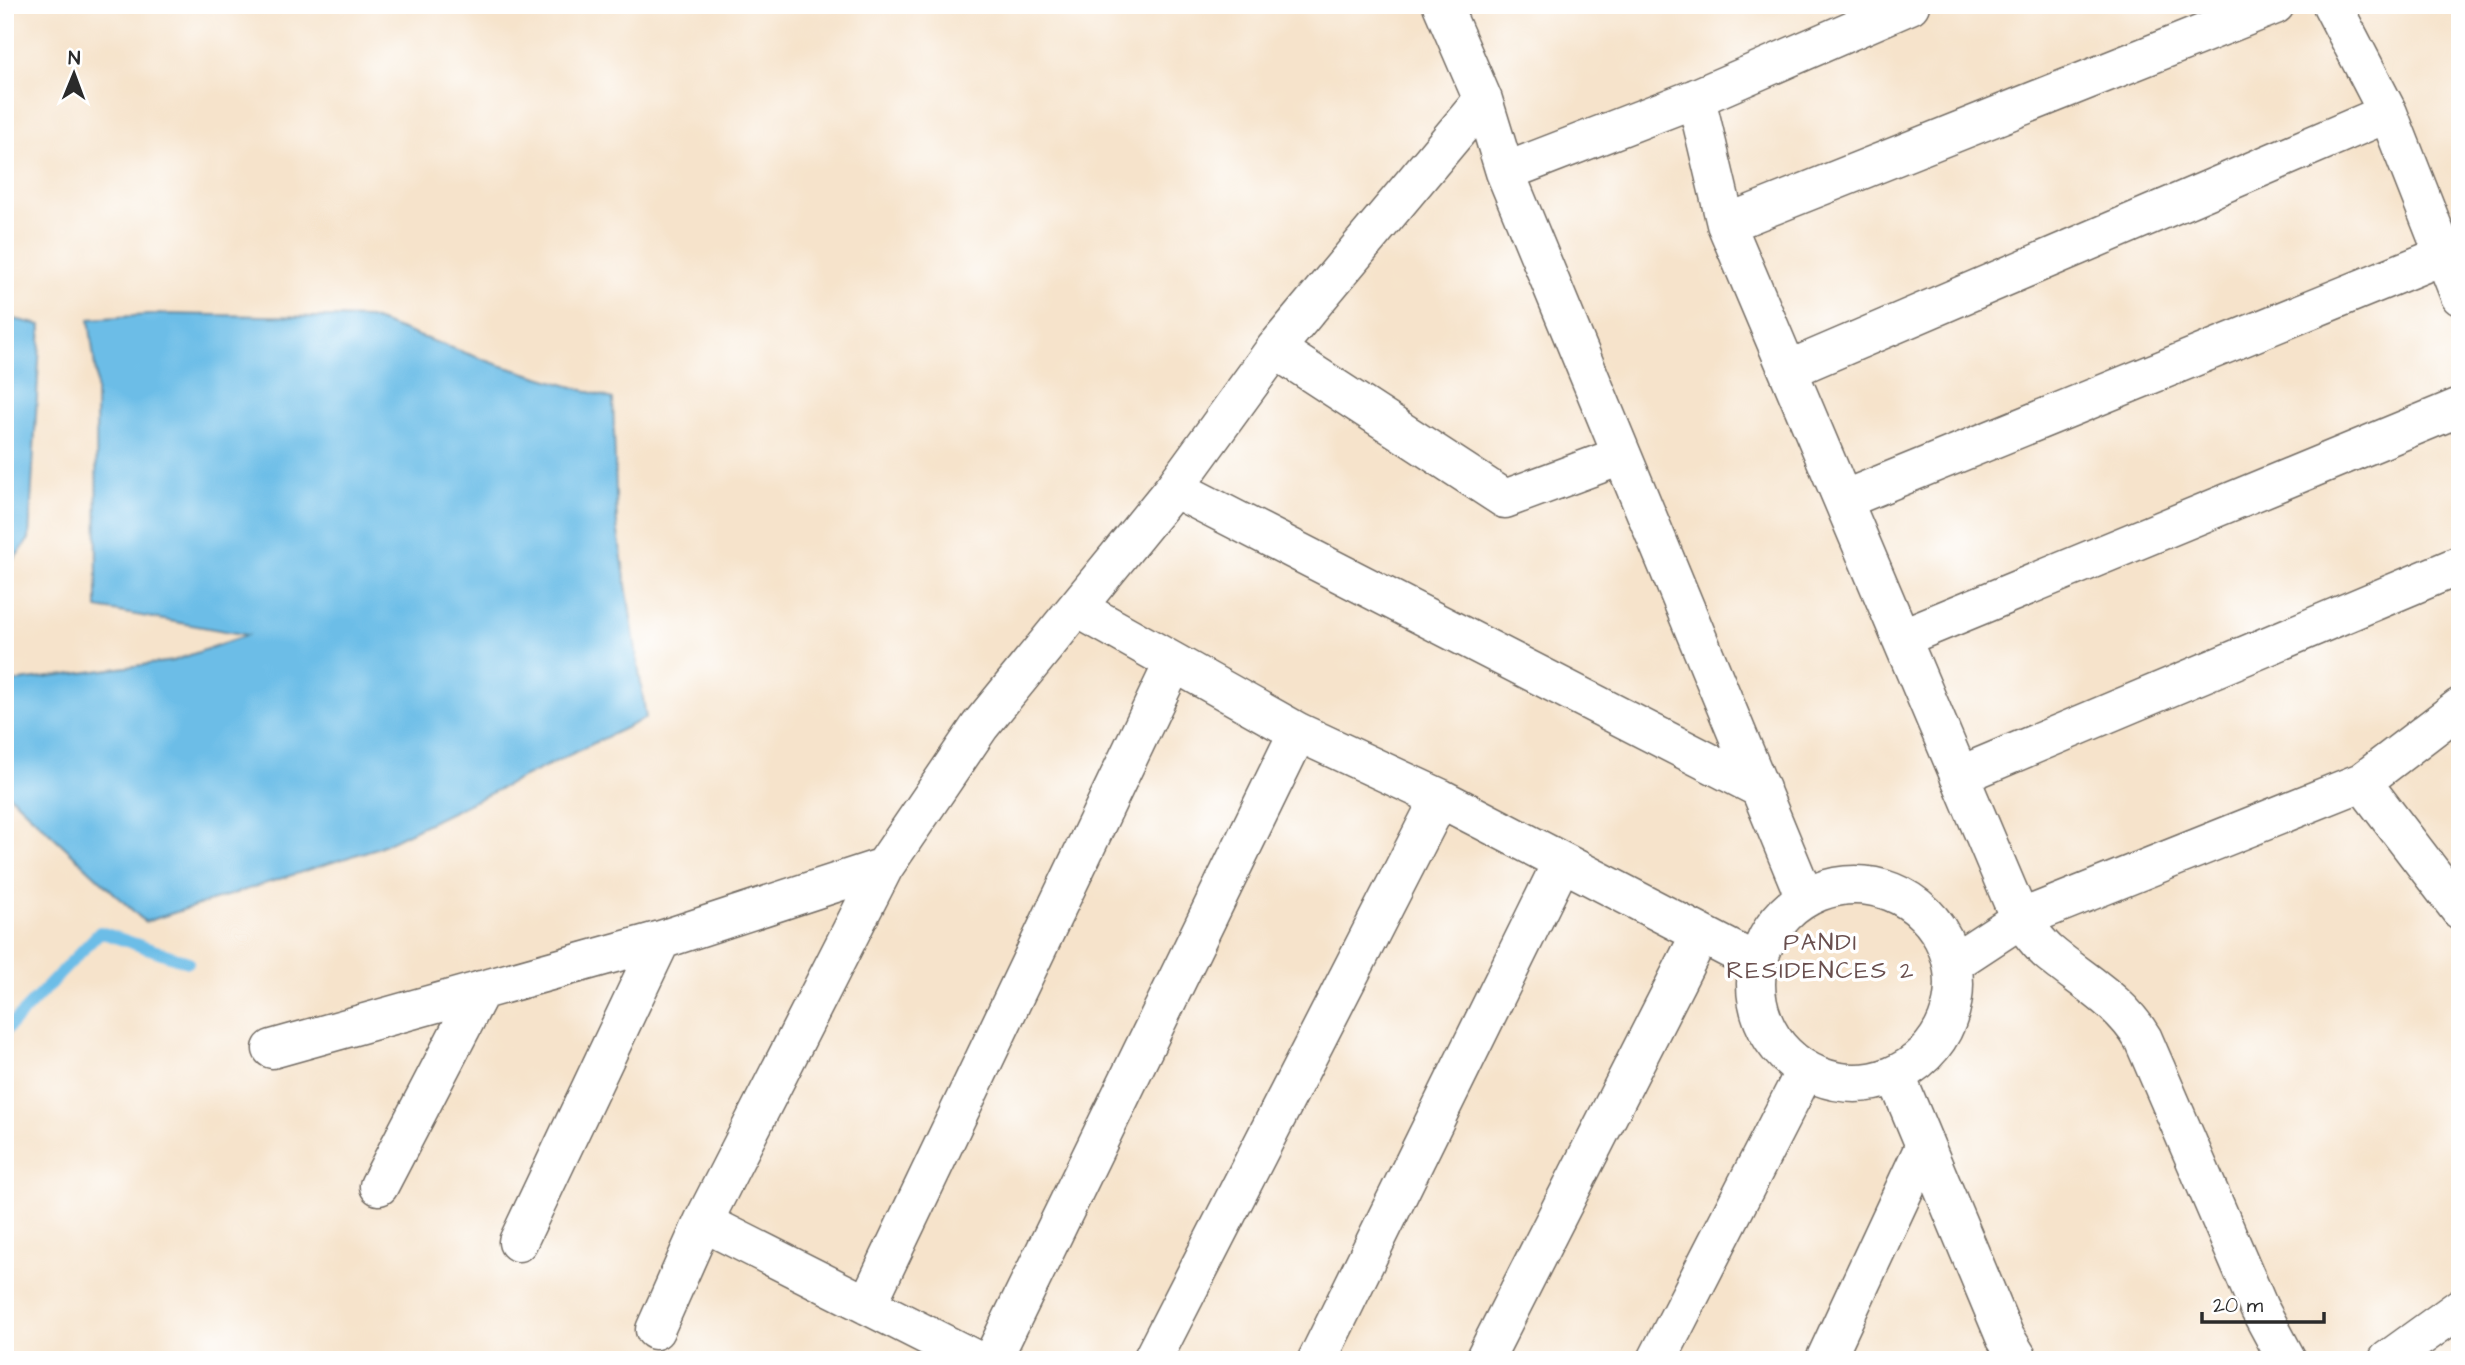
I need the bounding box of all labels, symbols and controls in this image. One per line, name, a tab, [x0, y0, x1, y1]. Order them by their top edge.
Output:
north arrow	[38, 38, 108, 108]
text: N	[68, 45, 81, 72]
district label: PANDI RESIDENCES 2	[1726, 926, 1916, 988]
scale bar	[2202, 1281, 2325, 1325]
text: 20 m	[2213, 1291, 2264, 1320]

